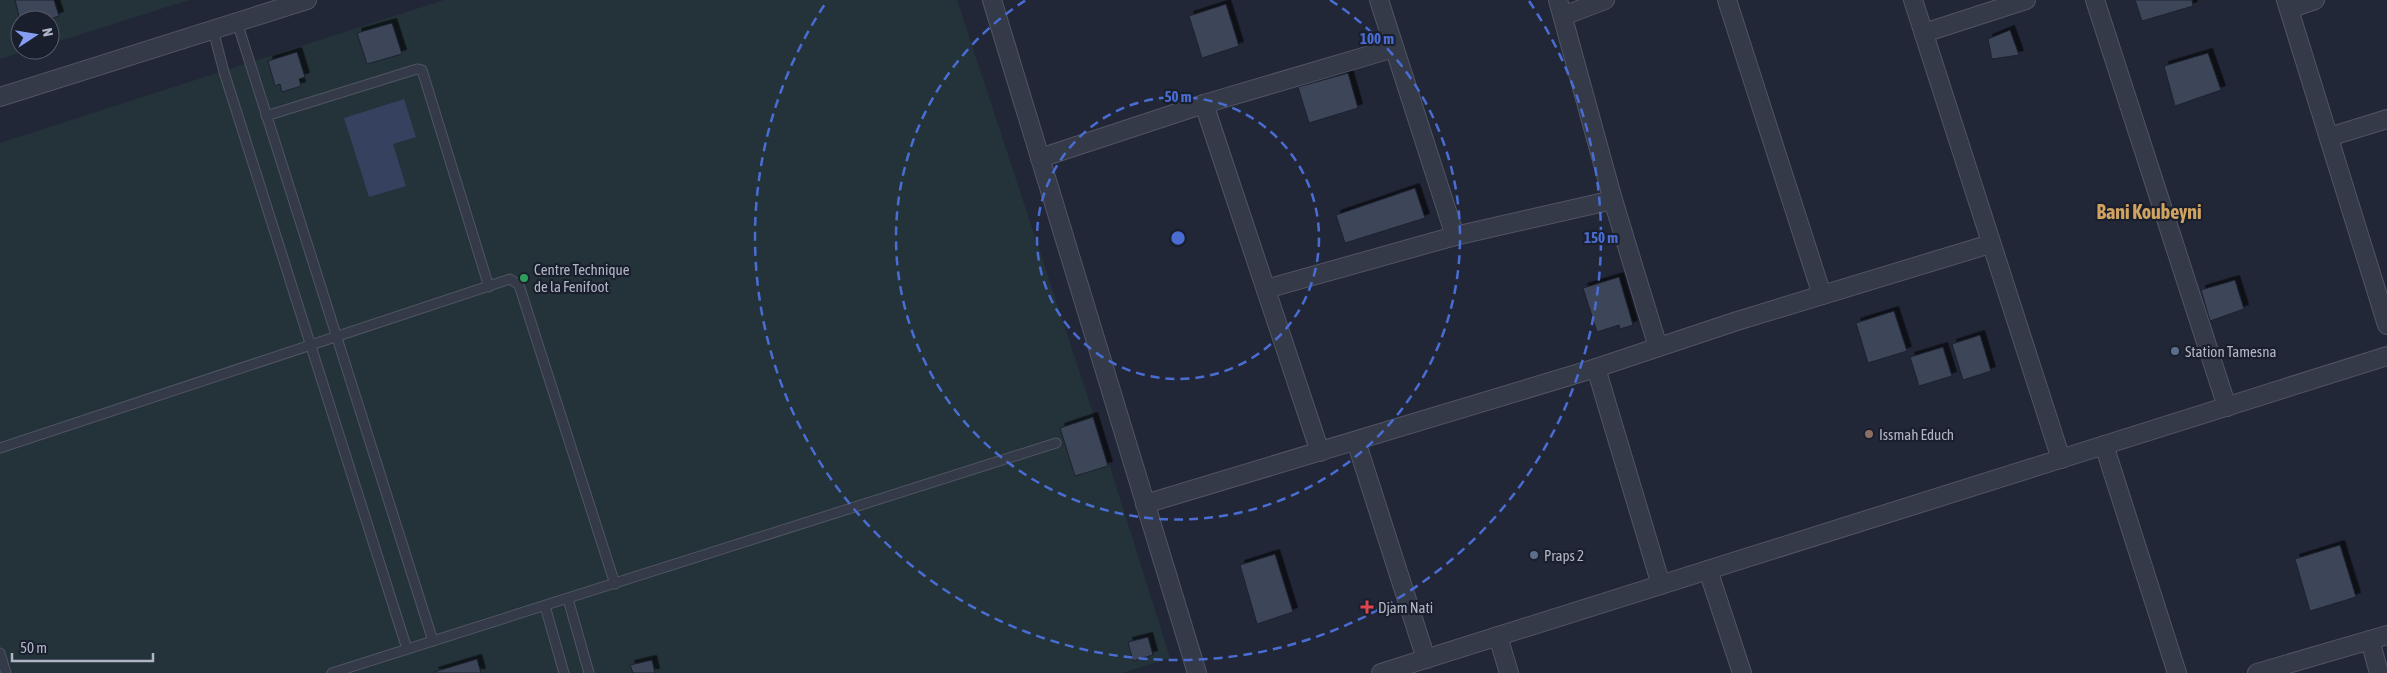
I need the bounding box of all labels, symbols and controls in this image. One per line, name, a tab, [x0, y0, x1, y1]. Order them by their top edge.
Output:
north arrow	[10, 10, 60, 60]
text: N	[39, 27, 56, 38]
text: 100 m	[1360, 30, 1394, 47]
text: 50 m	[1165, 88, 1192, 105]
district label: Bani Koubeyni	[2096, 200, 2202, 223]
centre of rings	[1169, 229, 1187, 247]
text: 150 m	[1584, 229, 1618, 246]
place label: Centre Technique de la Fenifoot	[534, 261, 630, 295]
marker: Centre Technique de la Fenifoot	[518, 272, 530, 284]
place label: Station Tamesna	[2185, 343, 2276, 360]
marker: Station Tamesna	[2169, 345, 2181, 357]
place label: Issmah Educh	[1879, 426, 1954, 443]
marker: Issmah Educh	[1863, 428, 1875, 440]
place label: Praps 2	[1544, 547, 1584, 564]
marker: Praps 2	[1528, 549, 1540, 561]
place label: Djam Nati	[1378, 599, 1433, 616]
marker: Djam Nati	[1360, 600, 1374, 614]
scale bar	[12, 630, 154, 662]
text: 50 m	[20, 639, 47, 656]

